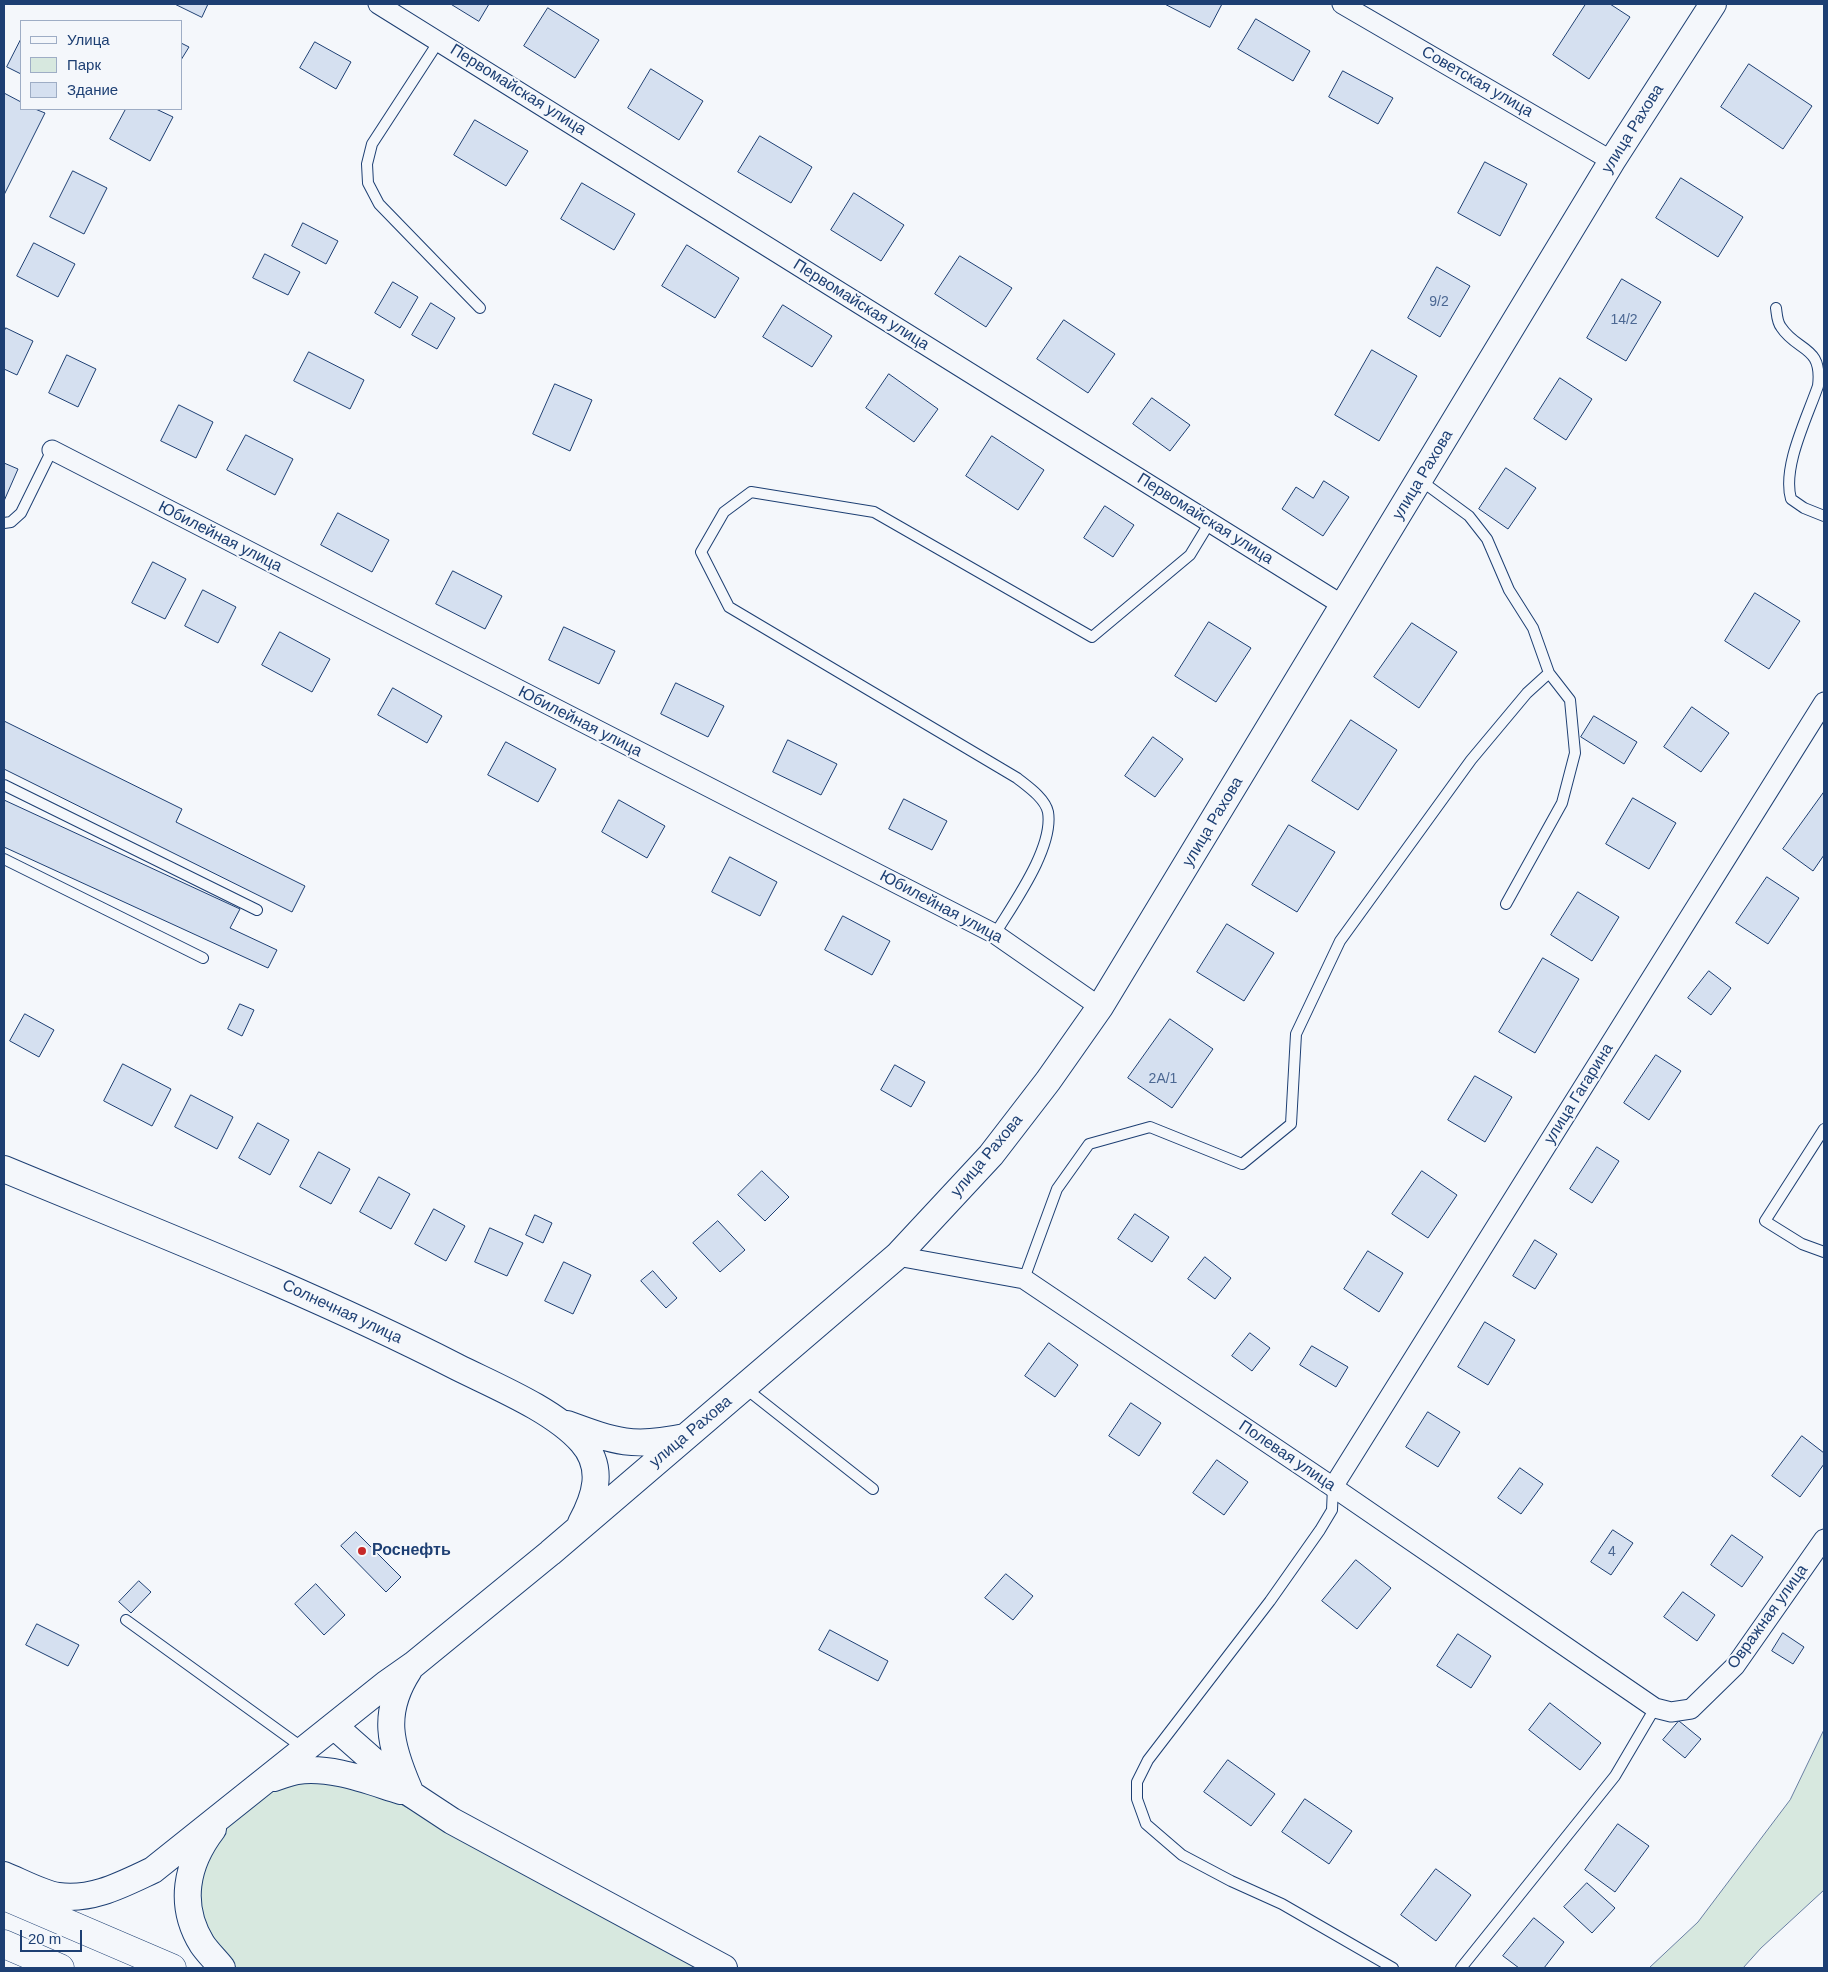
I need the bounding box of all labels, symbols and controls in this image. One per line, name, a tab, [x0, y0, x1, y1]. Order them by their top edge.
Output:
legend	[20, 20, 182, 110]
text: Улица	[67, 31, 110, 48]
street label: Первомайская улица	[446, 40, 590, 140]
street label: Советская улица	[1418, 42, 1536, 122]
text: Парк	[67, 56, 101, 73]
text: Здание	[67, 81, 118, 98]
street label: улица Рахова	[1598, 81, 1668, 177]
street label: Первомайская улица	[789, 255, 933, 355]
house number: 9/2	[1429, 294, 1449, 310]
house number: 14/2	[1610, 312, 1638, 328]
street label: улица Рахова	[1389, 427, 1457, 523]
street label: Первомайская улица	[1133, 469, 1277, 569]
street label: Юбилейная улица	[155, 498, 285, 576]
street label: Юбилейная улица	[515, 683, 645, 761]
street label: улица Рахова	[1179, 774, 1247, 870]
street label: Юбилейная улица	[876, 867, 1006, 947]
street label: улица Гагарина	[1540, 1040, 1618, 1148]
house number: 2А/1	[1149, 1071, 1177, 1087]
street label: улица Рахова	[947, 1111, 1027, 1201]
street label: Солнечная улица	[279, 1276, 405, 1348]
street label: улица Рахова	[646, 1392, 736, 1472]
street label: Полевая улица	[1235, 1417, 1339, 1495]
place label: Роснефть	[372, 1541, 451, 1561]
house number: 4	[1608, 1544, 1616, 1560]
marker: Роснефть	[356, 1545, 368, 1557]
street label: Овражная улица	[1724, 1561, 1812, 1673]
scale bar	[22, 1920, 85, 1952]
text: 20 m	[28, 1930, 61, 1947]

